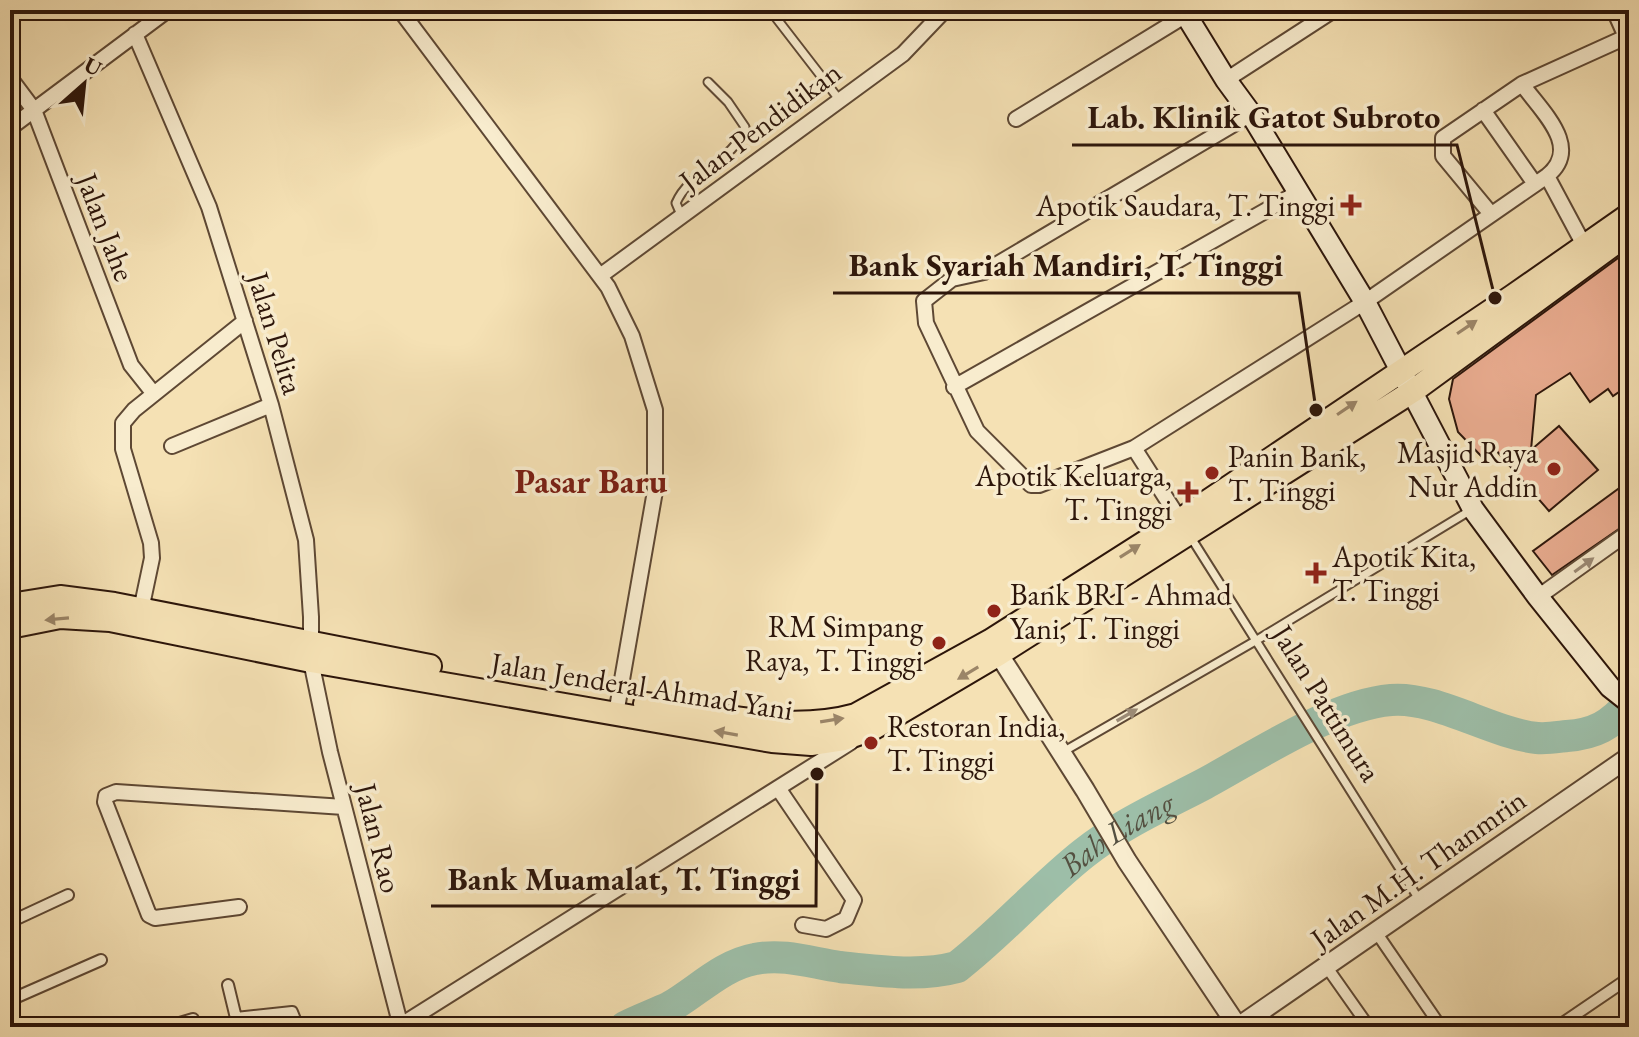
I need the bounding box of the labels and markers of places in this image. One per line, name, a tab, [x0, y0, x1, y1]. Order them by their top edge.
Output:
callout: Lab. Klinik Gatot Subroto	[1072, 89, 1457, 145]
place label: Apotik Saudara, T. Tinggi	[1035, 186, 1335, 225]
marker: Apotik Saudara, T. Tinggi	[1342, 196, 1360, 214]
callout: Bank Syariah Mandiri, T. Tinggi	[833, 237, 1299, 293]
place label: Masjid Raya Nur Addin	[1397, 433, 1538, 506]
place label: Panin Bank, T. Tinggi	[1228, 437, 1366, 510]
place label: Apotik Keluarga, T. Tinggi	[974, 456, 1172, 529]
marker: Masjid Raya Nur Addin	[1545, 460, 1563, 478]
marker: Panin Bank, T. Tinggi	[1203, 464, 1221, 482]
marker: Apotik Keluarga, T. Tinggi	[1179, 483, 1197, 501]
place label: Apotik Kita, T. Tinggi	[1331, 537, 1476, 610]
marker: Apotik Kita, T. Tinggi	[1307, 564, 1325, 582]
place label: Bank BRI - Ahmad Yani, T. Tinggi	[1010, 575, 1232, 648]
marker: Bank BRI - Ahmad Yani, T. Tinggi	[985, 602, 1003, 620]
place label: RM Simpang Raya, T. Tinggi	[745, 607, 924, 680]
marker: RM Simpang Raya, T. Tinggi	[930, 634, 948, 652]
place label: Restoran India, T. Tinggi	[887, 707, 1065, 780]
marker: Restoran India, T. Tinggi	[862, 734, 880, 752]
callout: Bank Muamalat, T. Tinggi	[431, 850, 816, 906]

